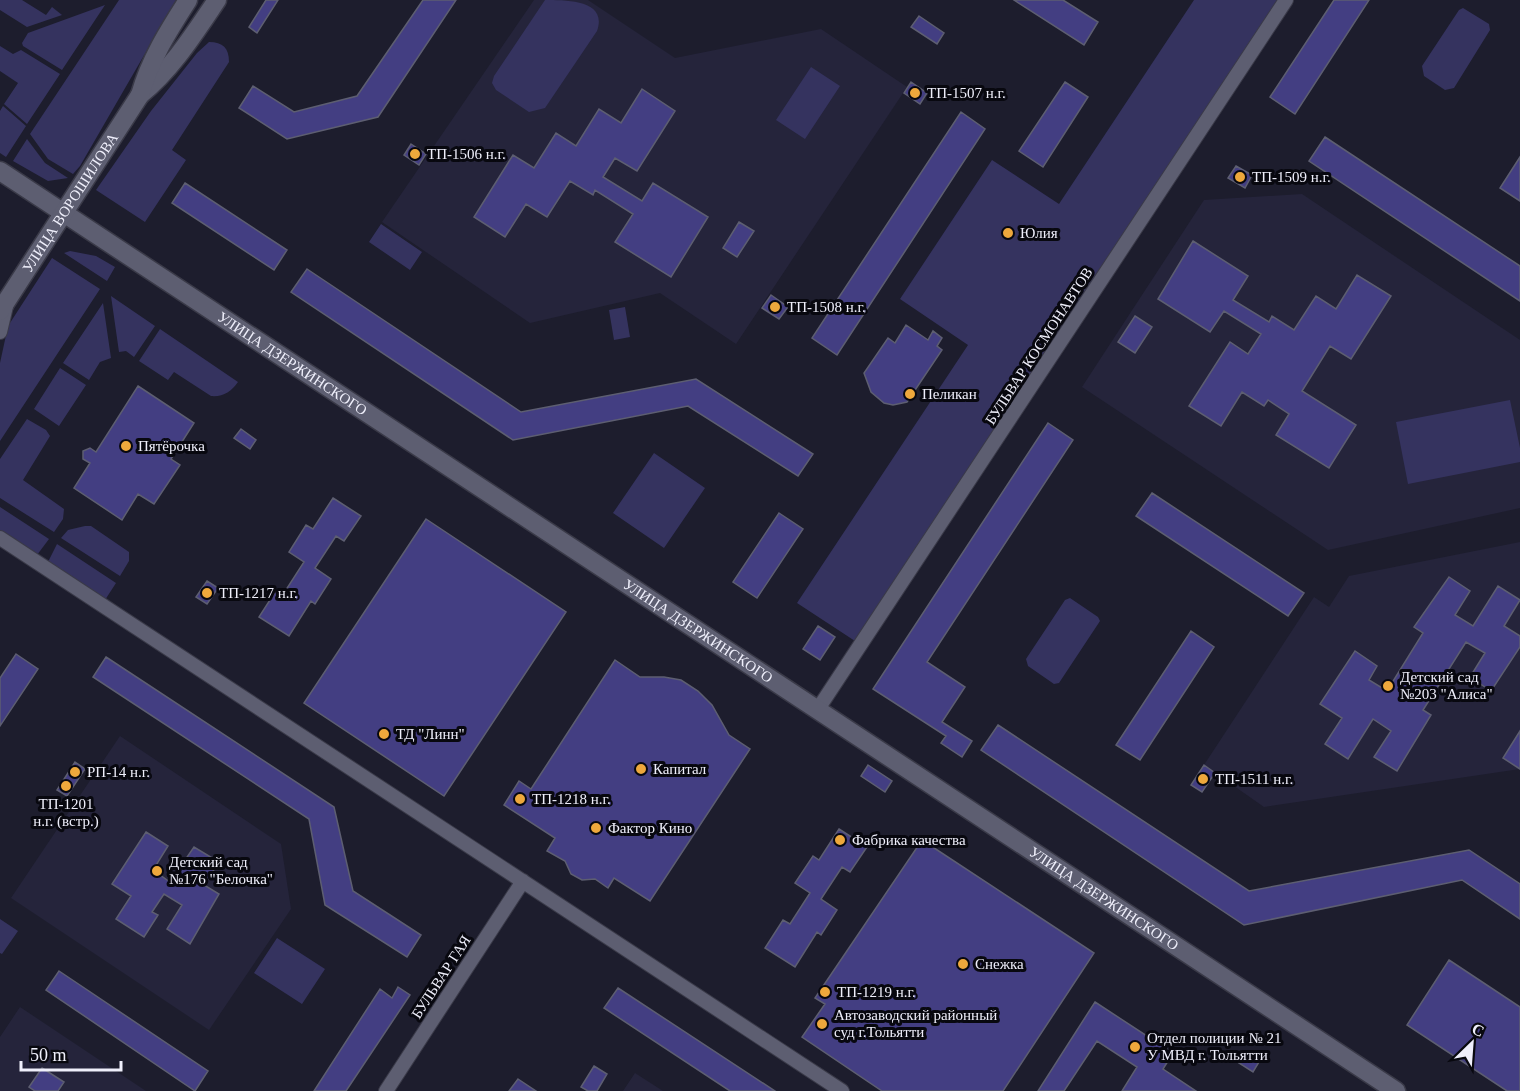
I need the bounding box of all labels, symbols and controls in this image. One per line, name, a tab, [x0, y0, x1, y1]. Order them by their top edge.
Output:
place label: ТП-1507 н.г.	[927, 85, 1006, 101]
marker: ТП-1507 н.г.	[908, 86, 922, 100]
street label: УЛИЦА ВОРОШИЛОВА	[19, 130, 121, 275]
place label: ТП-1506 н.г.	[427, 146, 506, 162]
marker: ТП-1506 н.г.	[408, 147, 422, 161]
place label: ТП-1509 н.г.	[1252, 169, 1331, 185]
marker: ТП-1509 н.г.	[1233, 170, 1247, 184]
place label: Юлия	[1020, 225, 1058, 241]
marker: Юлия	[1001, 226, 1015, 240]
street label: БУЛЬВАР КОСМОНАВТОВ	[982, 265, 1096, 427]
place label: ТП-1508 н.г.	[787, 299, 866, 315]
marker: ТП-1508 н.г.	[768, 300, 782, 314]
street label: УЛИЦА ДЗЕРЖИНСКОГО	[215, 309, 370, 419]
place label: Пеликан	[922, 386, 977, 402]
marker: Пеликан	[903, 387, 917, 401]
place label: Пятёрочка	[138, 438, 205, 454]
marker: Пятёрочка	[119, 439, 133, 453]
street label: УЛИЦА ДЗЕРЖИНСКОГО	[620, 576, 776, 686]
place label: ТП-1217 н.г.	[219, 585, 298, 601]
marker: ТП-1217 н.г.	[200, 586, 214, 600]
place label: Детский сад №203 "Алиса"	[1400, 669, 1493, 702]
marker: Детский сад №203 "Алиса"	[1381, 679, 1395, 693]
place label: ТД "Линн"	[396, 726, 465, 742]
marker: ТД "Линн"	[377, 727, 391, 741]
place label: Капитал	[653, 761, 707, 777]
marker: Капитал	[634, 762, 648, 776]
place label: РП-14 н.г.	[87, 764, 150, 780]
marker: РП-14 н.г.	[68, 765, 82, 779]
place label: ТП-1511 н.г.	[1215, 771, 1293, 787]
marker: ТП-1511 н.г.	[1196, 772, 1210, 786]
marker: ТП-1201 н.г. (встр.)	[59, 779, 73, 793]
place label: ТП-1218 н.г.	[532, 791, 611, 807]
marker: ТП-1218 н.г.	[513, 792, 527, 806]
place label: ТП-1201 н.г. (встр.)	[33, 796, 99, 830]
place label: Фактор Кино	[608, 820, 692, 836]
marker: Фактор Кино	[589, 821, 603, 835]
place label: Фабрика качества	[852, 832, 966, 848]
marker: Фабрика качества	[833, 833, 847, 847]
street label: УЛИЦА ДЗЕРЖИНСКОГО	[1026, 844, 1182, 953]
place label: Детский сад №176 "Белочка"	[169, 854, 273, 887]
marker: Детский сад №176 "Белочка"	[150, 864, 164, 878]
street label: БУЛЬВАР ГАЯ	[408, 933, 474, 1021]
place label: Снежка	[975, 956, 1024, 972]
marker: Снежка	[956, 957, 970, 971]
place label: ТП-1219 н.г.	[837, 984, 916, 1000]
marker: ТП-1219 н.г.	[818, 985, 832, 999]
place label: Автозаводский районный суд г.Тольятти	[834, 1007, 997, 1040]
north arrow	[1442, 1013, 1502, 1073]
marker: Автозаводский районный суд г.Тольятти	[815, 1017, 829, 1031]
text: С	[1469, 1020, 1487, 1040]
place label: Отдел полиции № 21 У МВД г. Тольятти	[1147, 1030, 1281, 1063]
scale bar	[21, 1034, 122, 1072]
marker: Отдел полиции № 21 У МВД г. Тольятти	[1128, 1040, 1142, 1054]
text: 50 m	[30, 1045, 67, 1065]

